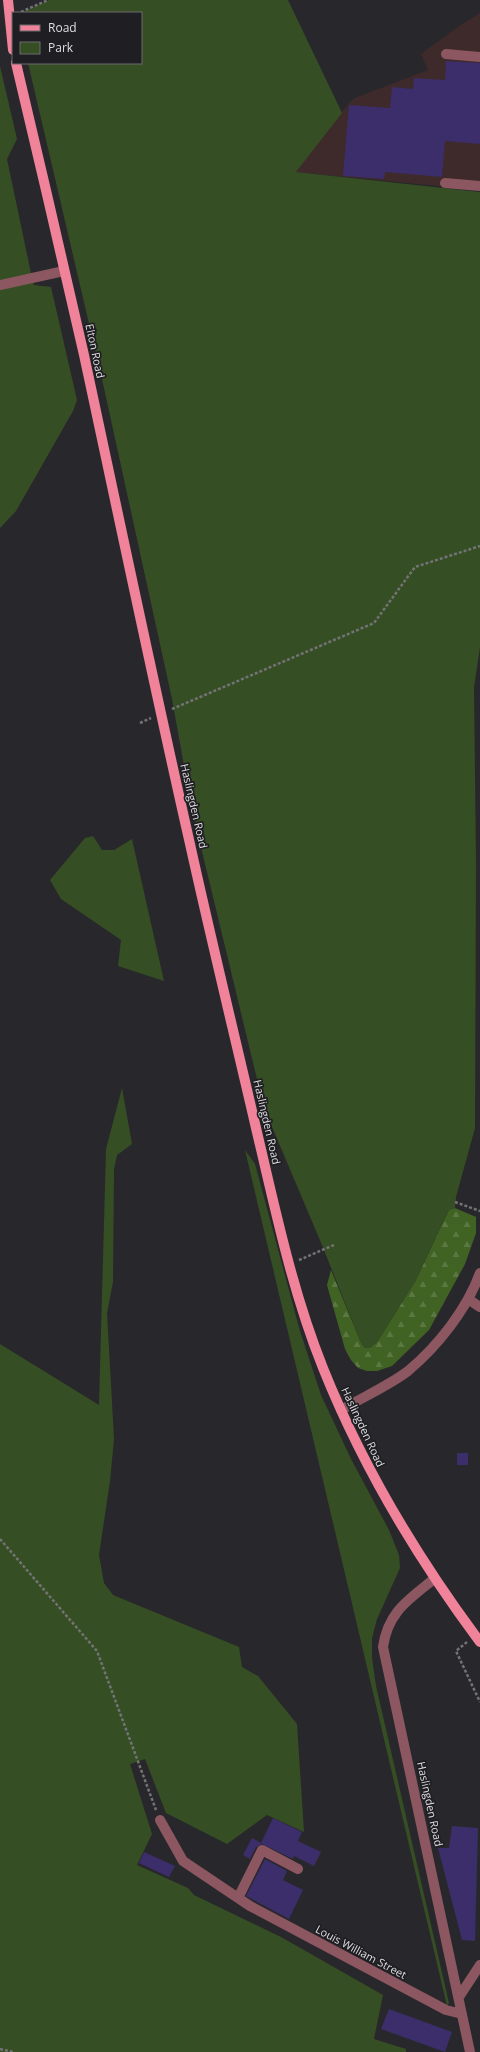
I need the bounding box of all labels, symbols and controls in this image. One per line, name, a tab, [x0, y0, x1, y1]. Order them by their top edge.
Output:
legend	[12, 12, 142, 64]
text: Road	[48, 19, 77, 36]
text: Park	[48, 39, 74, 56]
street label: Elton Road	[82, 322, 109, 379]
street label: Haslingden Road	[177, 762, 212, 850]
street label: Haslingden Road	[250, 1078, 285, 1166]
street label: Haslingden Road	[338, 1384, 389, 1469]
street label: Haslingden Road	[414, 1760, 447, 1848]
street label: Louis William Street	[313, 1921, 409, 1982]

